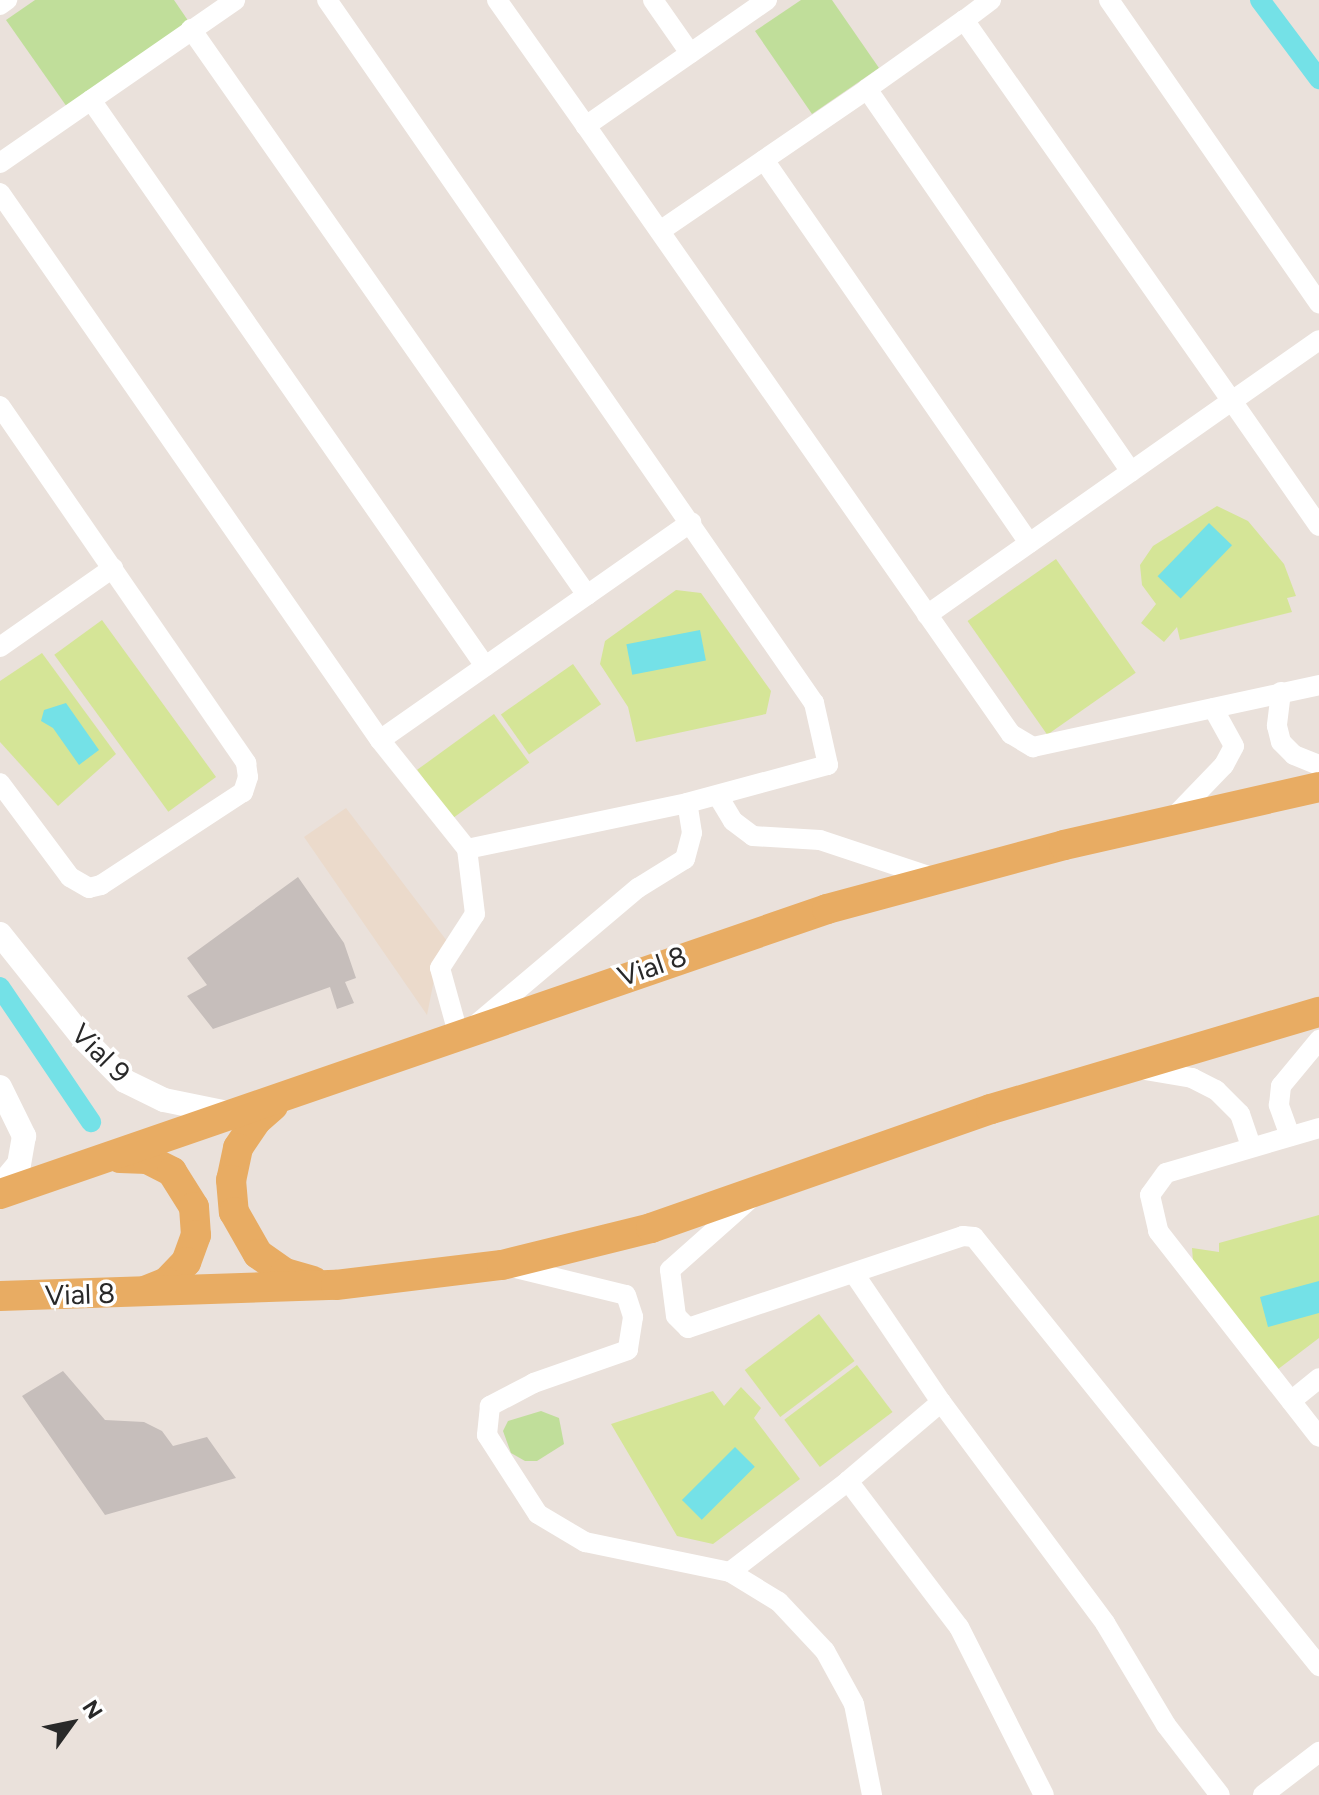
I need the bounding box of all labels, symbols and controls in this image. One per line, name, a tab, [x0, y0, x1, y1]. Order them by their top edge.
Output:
street label: Vial 8	[613, 939, 691, 993]
street label: Vial 9	[65, 1017, 137, 1089]
street label: Vial 8	[44, 1276, 116, 1312]
north arrow	[32, 1683, 112, 1763]
text: N	[77, 1695, 108, 1724]

